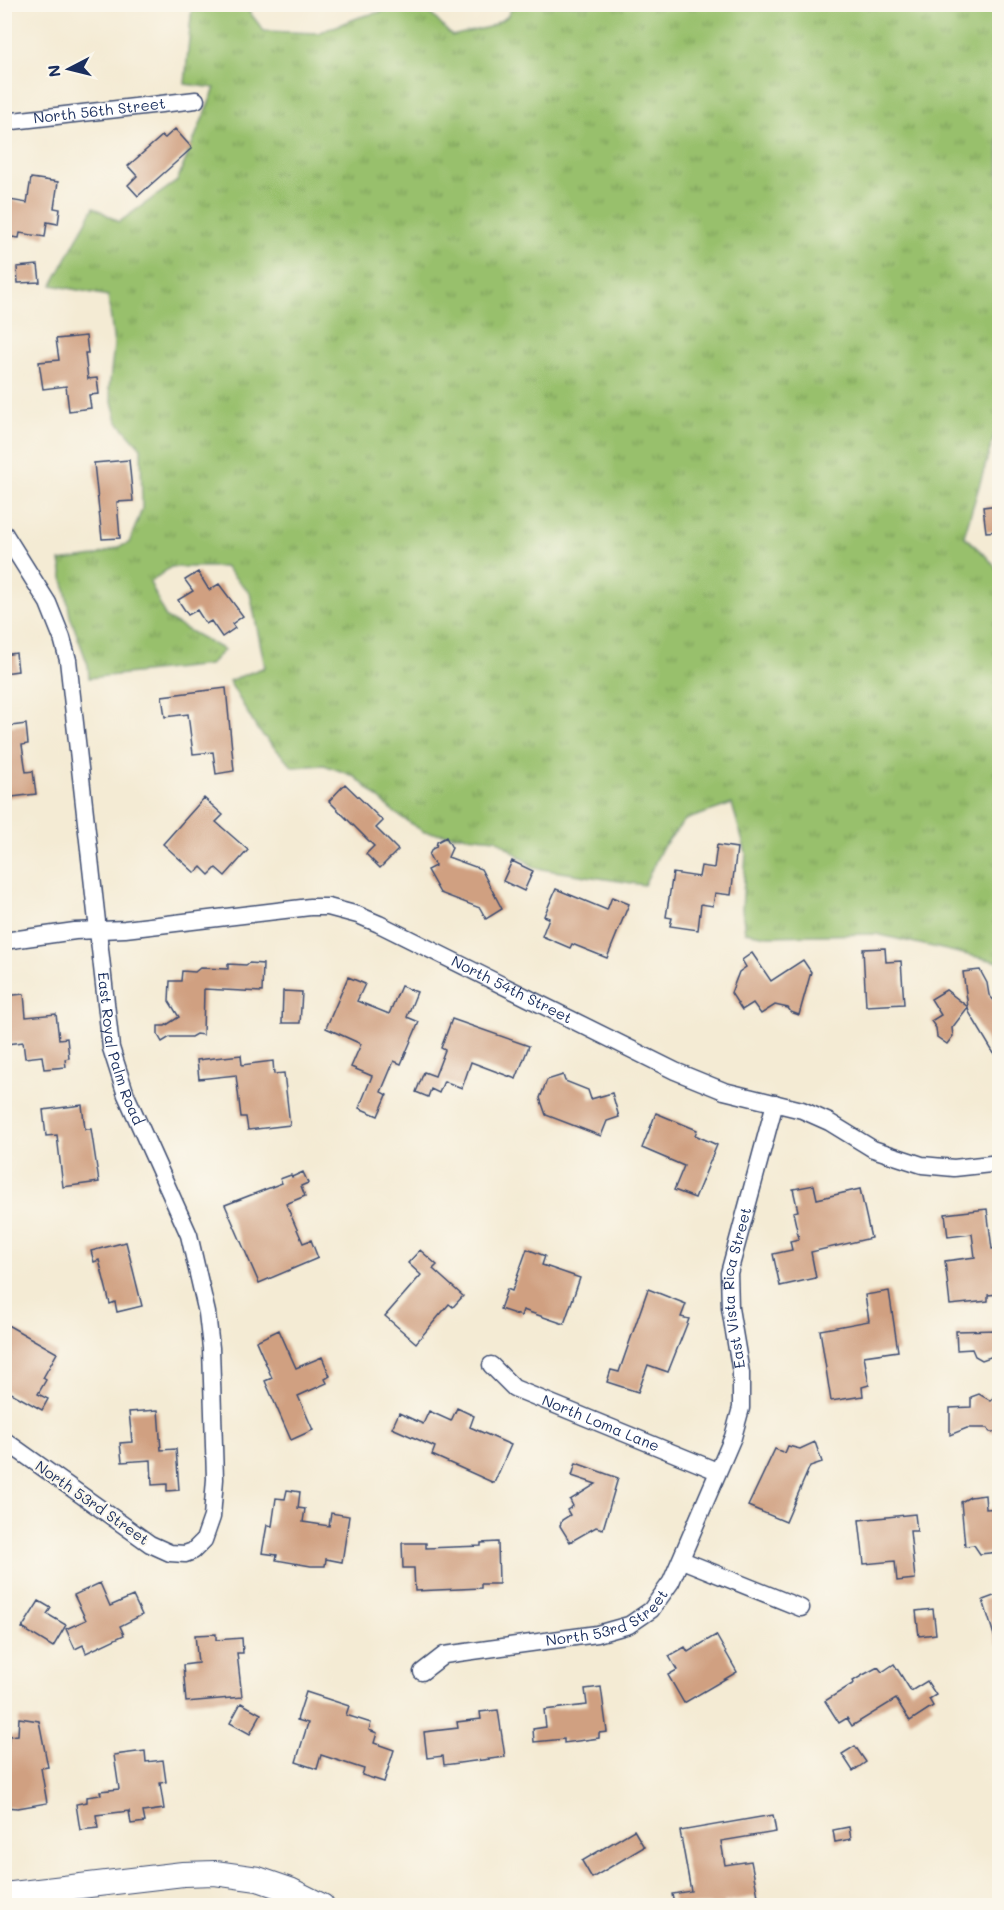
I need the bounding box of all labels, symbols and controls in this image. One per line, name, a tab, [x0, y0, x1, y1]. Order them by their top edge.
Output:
north arrow	[39, 39, 99, 99]
text: N	[42, 64, 65, 78]
street label: North 56th Street	[32, 93, 166, 128]
street label: North 54th Street	[448, 951, 576, 1027]
street label: East Royal Palm Road	[94, 971, 149, 1128]
street label: East Vista Rica Street	[718, 1205, 755, 1370]
street label: North Loma Lane	[539, 1390, 663, 1455]
street label: North 53rd Street	[32, 1455, 153, 1549]
street label: North 53rd Street	[544, 1585, 672, 1650]

